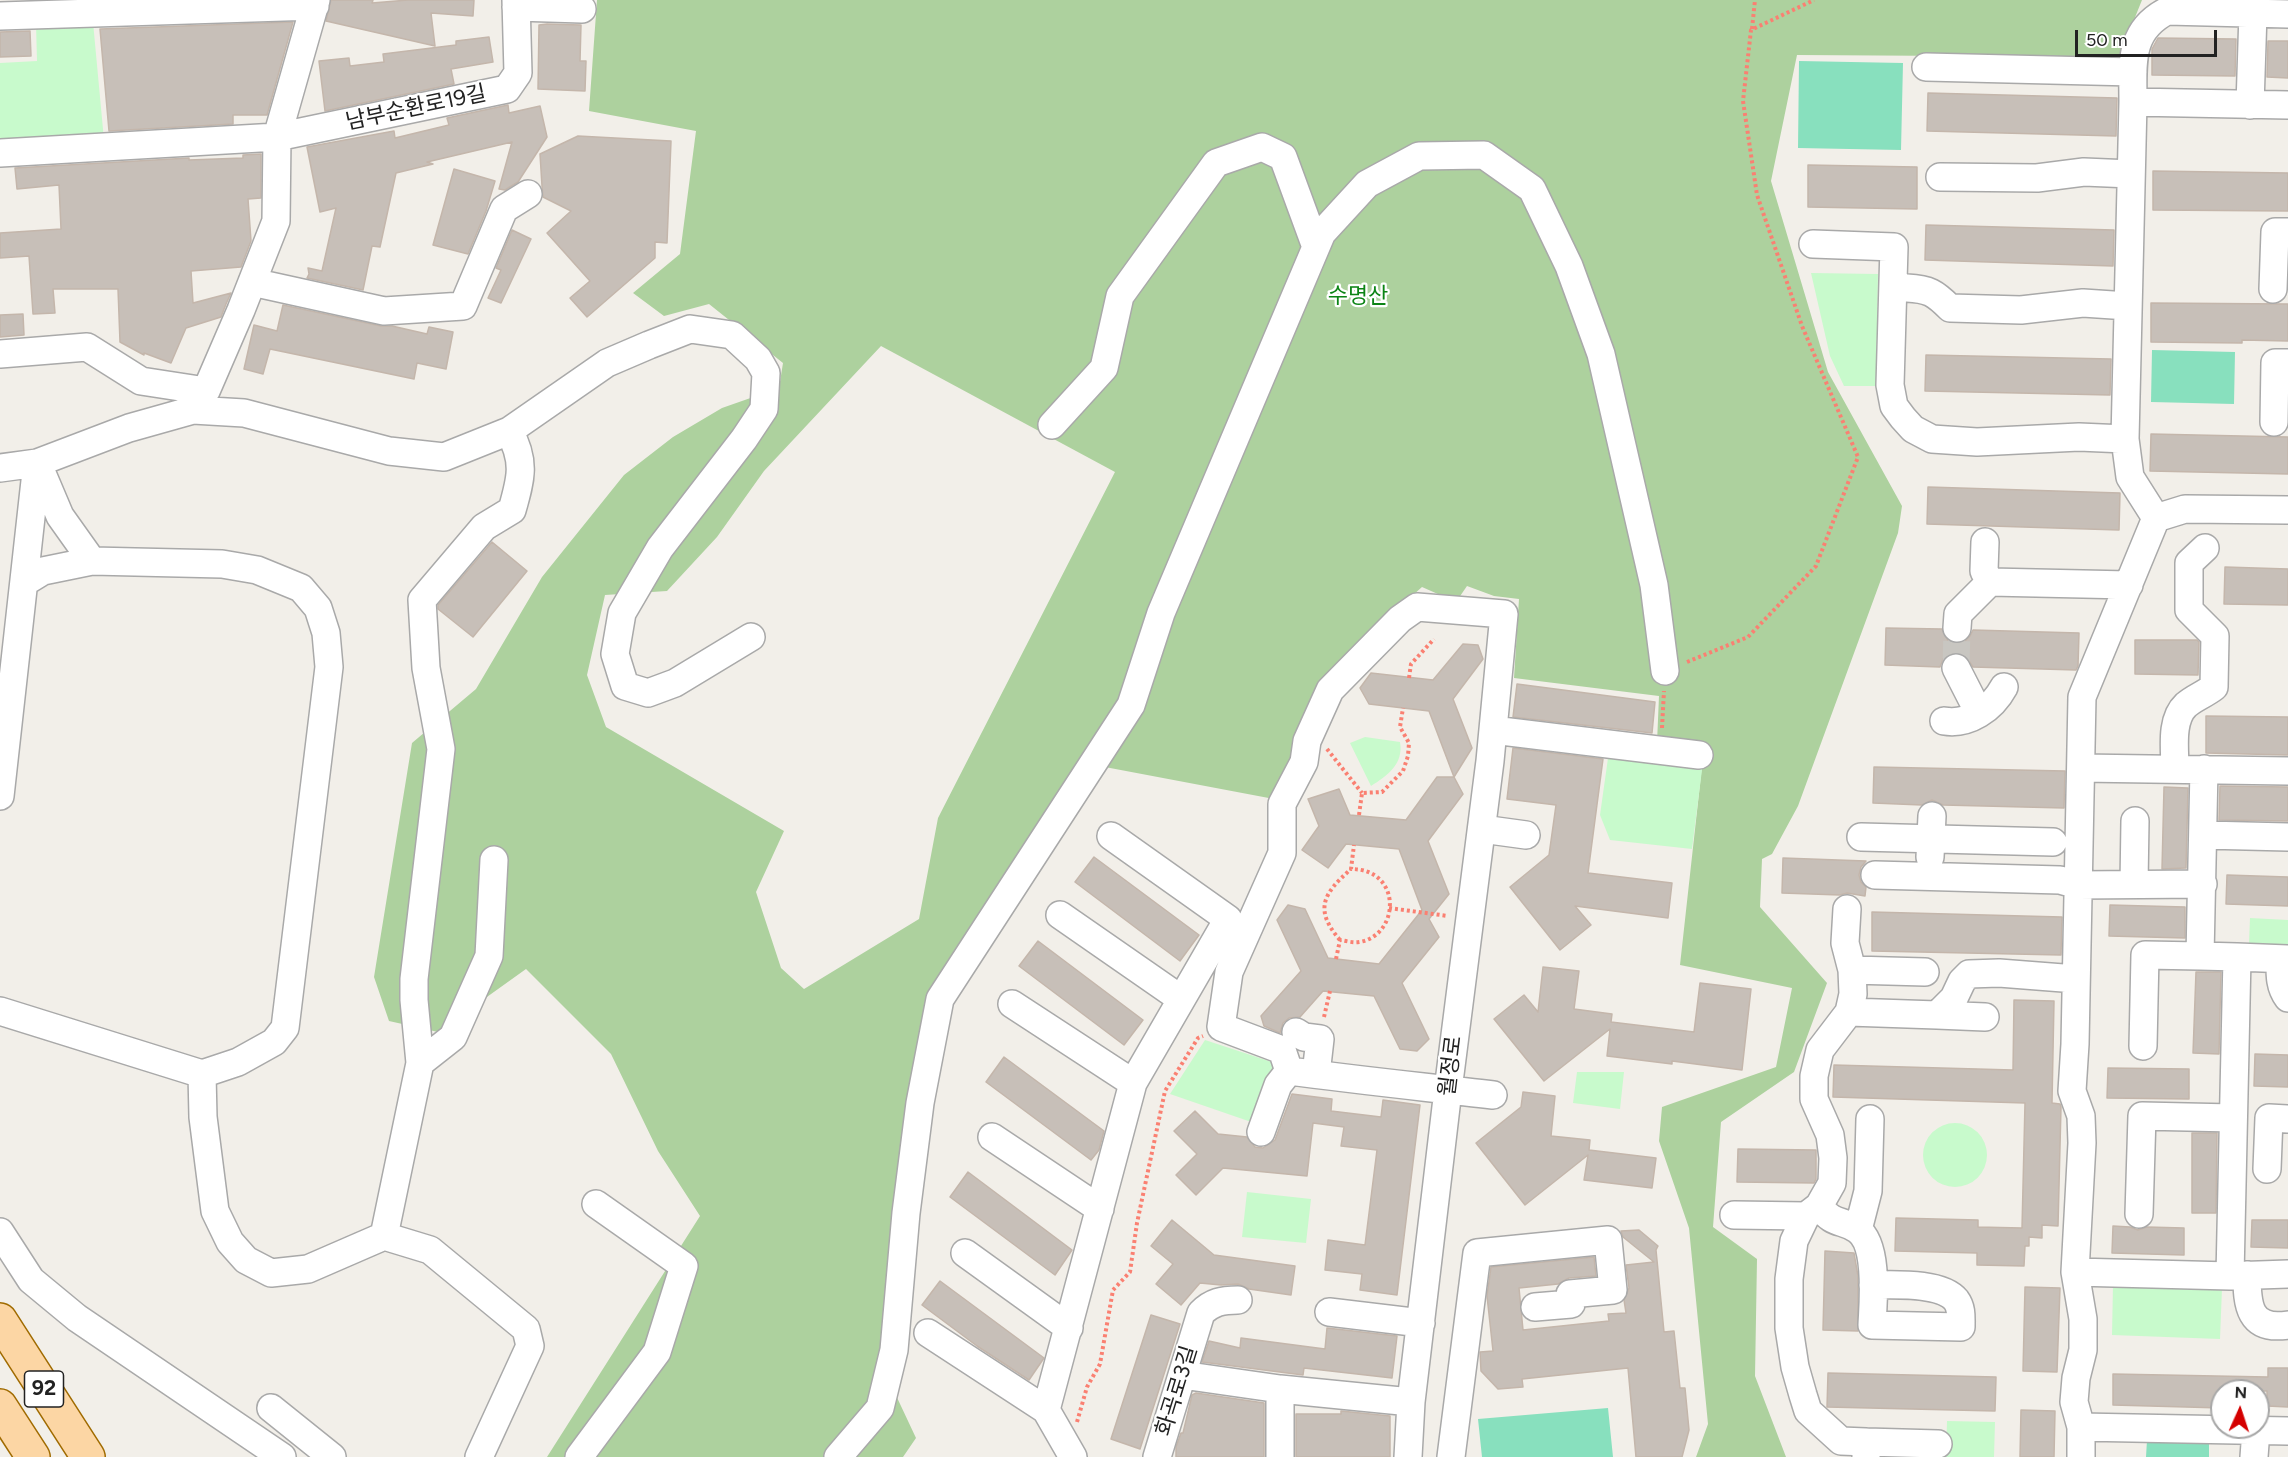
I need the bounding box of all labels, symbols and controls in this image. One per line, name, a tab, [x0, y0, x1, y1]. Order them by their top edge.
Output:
scale bar	[2078, 18, 2220, 56]
text: 50 m	[2086, 29, 2128, 51]
street label: 남부순환로19길	[343, 80, 489, 136]
park label: 수명산	[1328, 284, 1388, 310]
street label: 월정로	[1434, 1034, 1468, 1098]
street label: 화곡로3길	[1151, 1343, 1203, 1439]
road number: 92	[24, 1371, 63, 1407]
north arrow	[2210, 1379, 2270, 1439]
text: N	[2234, 1383, 2248, 1402]

